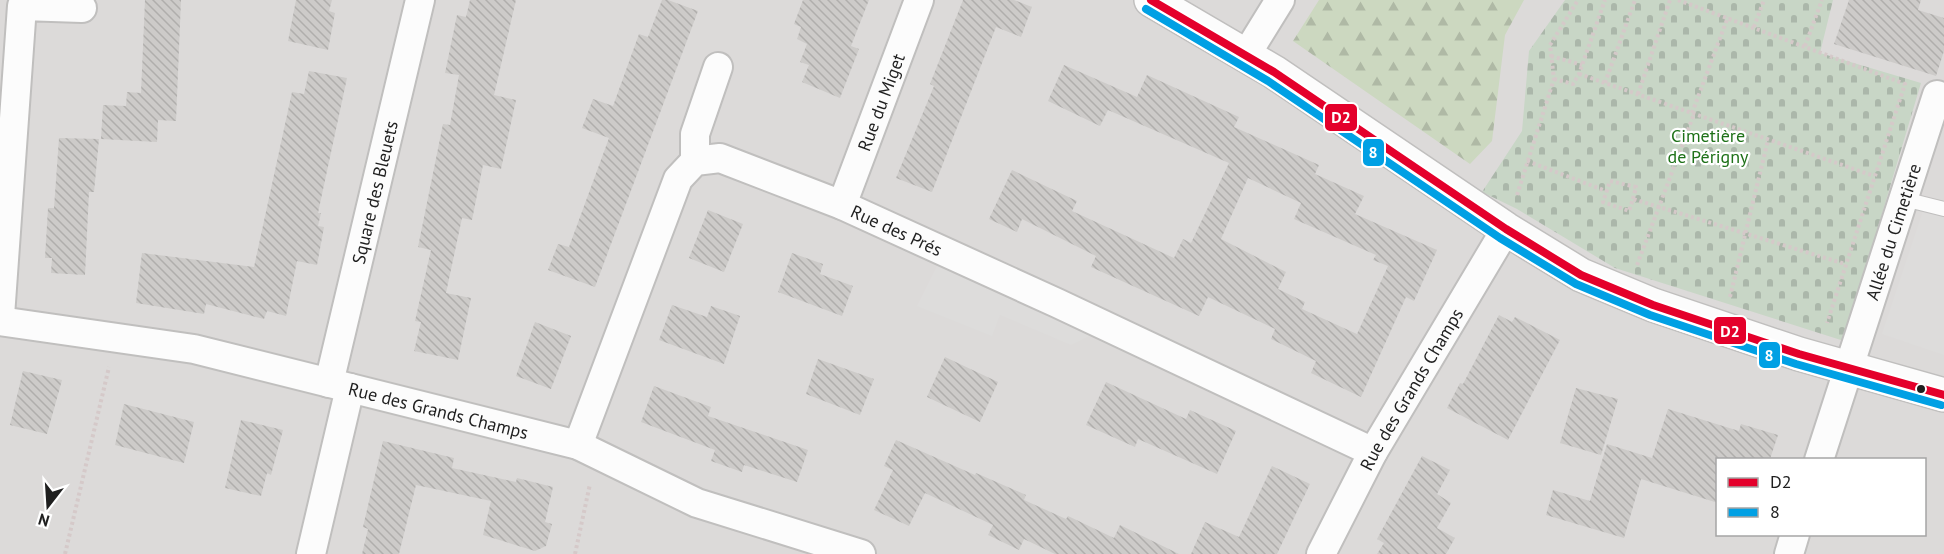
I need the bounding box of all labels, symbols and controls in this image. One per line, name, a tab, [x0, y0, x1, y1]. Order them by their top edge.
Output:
street label: Rue du Miget	[852, 50, 909, 154]
line badge: D2	[1324, 103, 1358, 132]
text: D2	[1331, 107, 1351, 127]
street label: Square des Bleuets	[346, 118, 402, 266]
park label: Cimetière de Périgny	[1667, 124, 1749, 168]
line badge: 8	[1362, 138, 1385, 167]
text: 8	[1368, 142, 1378, 162]
street label: Allée du Cimetière	[1860, 160, 1926, 303]
street label: Rue des Prés	[847, 199, 946, 261]
street label: Rue des Grands Champs	[1354, 304, 1468, 474]
line badge: D2	[1713, 316, 1747, 345]
text: D2	[1720, 321, 1740, 341]
line badge: 8	[1758, 341, 1781, 369]
text: 8	[1764, 345, 1774, 365]
street label: Rue des Grands Champs	[346, 377, 531, 444]
unlabelled marker	[1915, 383, 1927, 395]
legend	[1716, 458, 1926, 536]
text: D2	[1770, 470, 1792, 493]
north arrow	[18, 476, 78, 536]
text: 8	[1770, 500, 1780, 523]
text: N	[36, 509, 52, 531]

